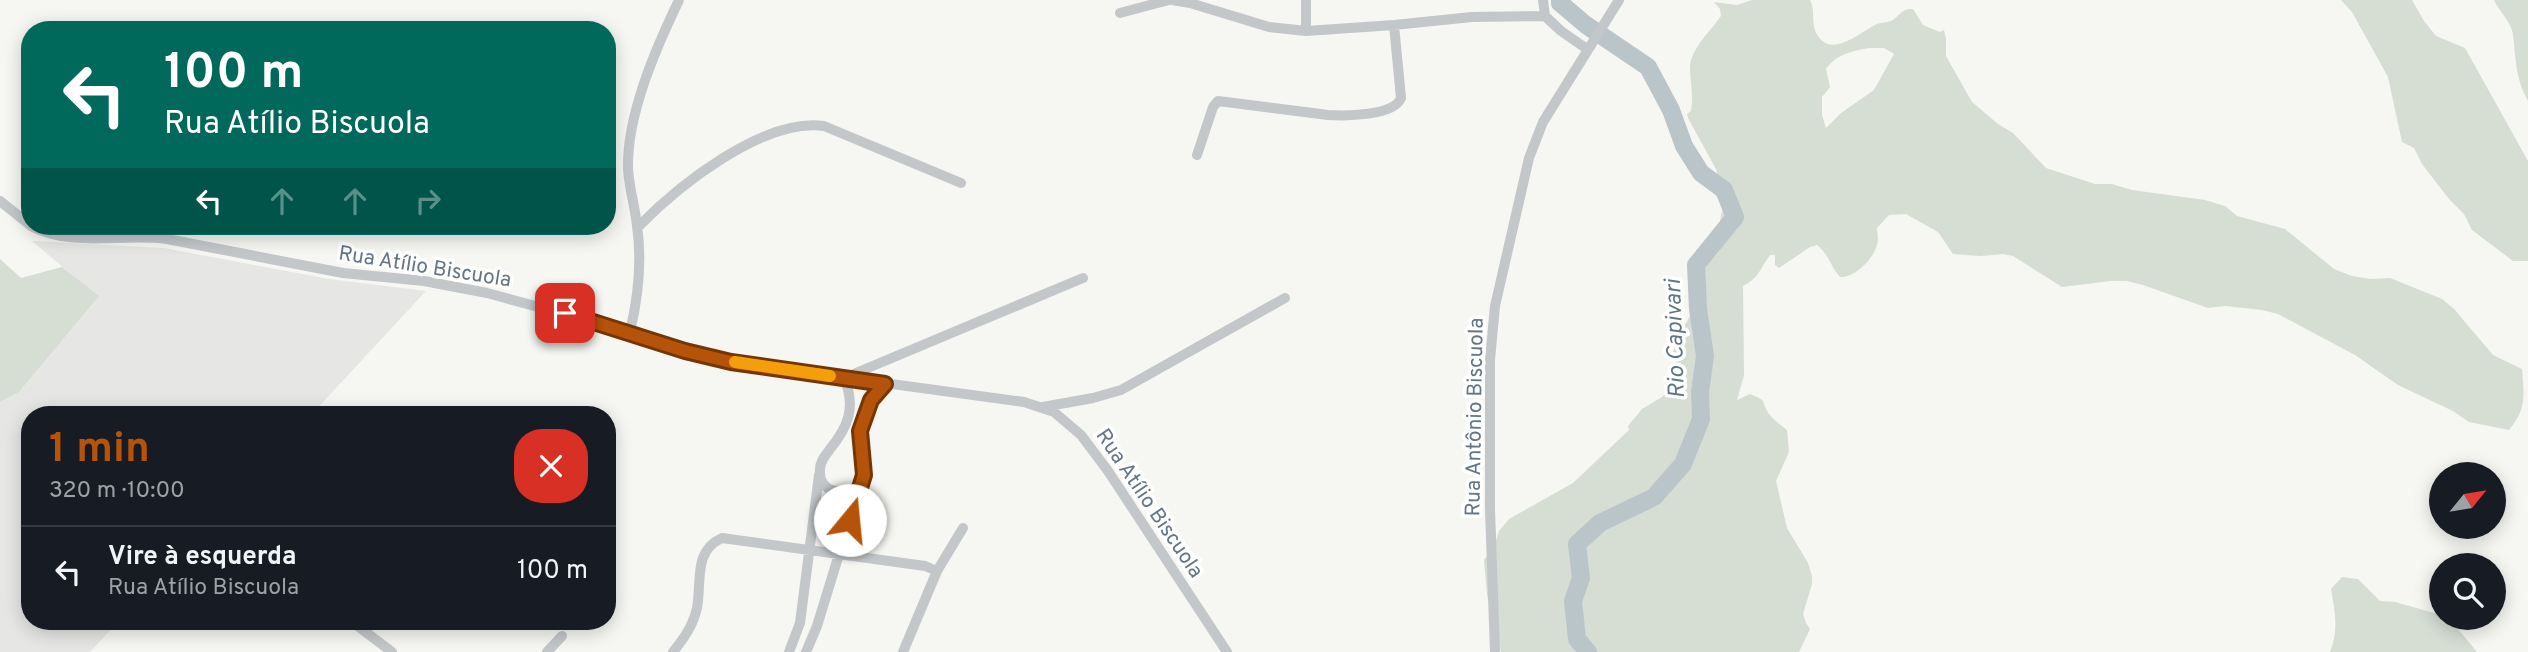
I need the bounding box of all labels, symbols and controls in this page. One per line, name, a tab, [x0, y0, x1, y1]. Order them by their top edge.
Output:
text: 100 m	[164, 44, 303, 106]
icon: left	[49, 49, 140, 140]
text: Rua Atílio Biscuola	[164, 105, 430, 145]
icon: left	[190, 182, 228, 220]
icon: ahead	[263, 182, 301, 220]
icon: ahead	[336, 182, 374, 220]
icon: right	[409, 182, 447, 220]
street label: Rua Atílio Biscuola	[336, 240, 513, 294]
water label: Rio Capivari	[1660, 277, 1693, 399]
pin	[535, 283, 595, 343]
icon: arrive	[546, 294, 584, 332]
street label: Rua Antônio Biscuola	[1460, 317, 1491, 517]
text: 1 min	[49, 424, 150, 477]
street label: Rua Atílio Biscuola	[1089, 424, 1209, 584]
button: close	[514, 429, 588, 503]
north arrow	[2429, 462, 2506, 539]
map controls	[2429, 462, 2506, 630]
text: 320 m · 10:00	[49, 477, 185, 506]
position arrow	[813, 483, 887, 557]
text: Vire à esquerda	[108, 541, 296, 574]
icon: left	[49, 553, 87, 591]
button: search	[2429, 553, 2506, 630]
text: 100 m	[517, 555, 588, 588]
text: Rua Atílio Biscuola	[108, 574, 299, 603]

